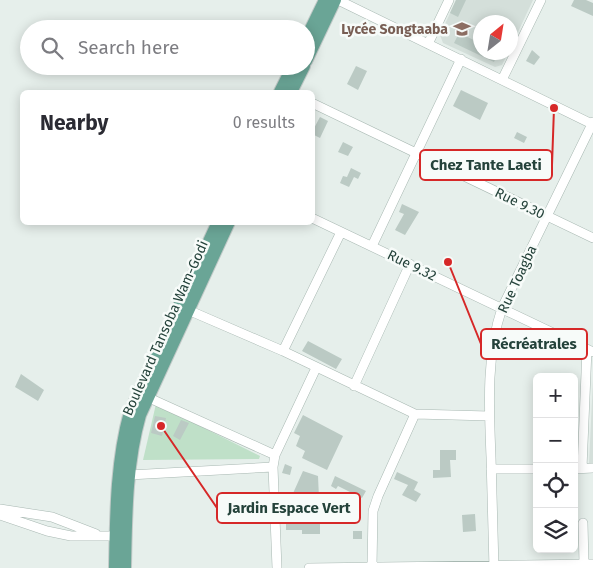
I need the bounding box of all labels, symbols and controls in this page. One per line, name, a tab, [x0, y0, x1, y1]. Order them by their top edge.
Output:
north arrow	[473, 15, 518, 60]
school or university icon: Lycée Songtaaba	[452, 19, 472, 39]
search box	[20, 20, 315, 75]
place label: Lycée Songtaaba	[341, 21, 448, 38]
icon: search	[38, 34, 66, 62]
text: Search here	[78, 36, 179, 59]
text: Nearby	[40, 110, 108, 136]
text: 0 results	[233, 113, 295, 132]
callout: Chez Tante Laeti	[420, 150, 552, 180]
text: Chez Tante Laeti	[430, 156, 542, 174]
street label: Rue 9.30	[492, 184, 548, 223]
street label: Boulevard Tansoba Wam-Godi	[119, 238, 212, 418]
street label: Rue Toagba	[494, 243, 541, 316]
street label: Rue 9.32	[384, 246, 439, 285]
callout: Récréatrales	[481, 329, 587, 359]
text: Récréatrales	[491, 335, 577, 353]
map controls	[533, 373, 578, 553]
button: +	[533, 373, 578, 418]
button: −	[533, 418, 578, 463]
button: locate	[533, 463, 578, 508]
callout: Jardin Espace Vert	[217, 493, 360, 523]
text: Jardin Espace Vert	[226, 499, 351, 517]
button: layers	[533, 508, 578, 553]

